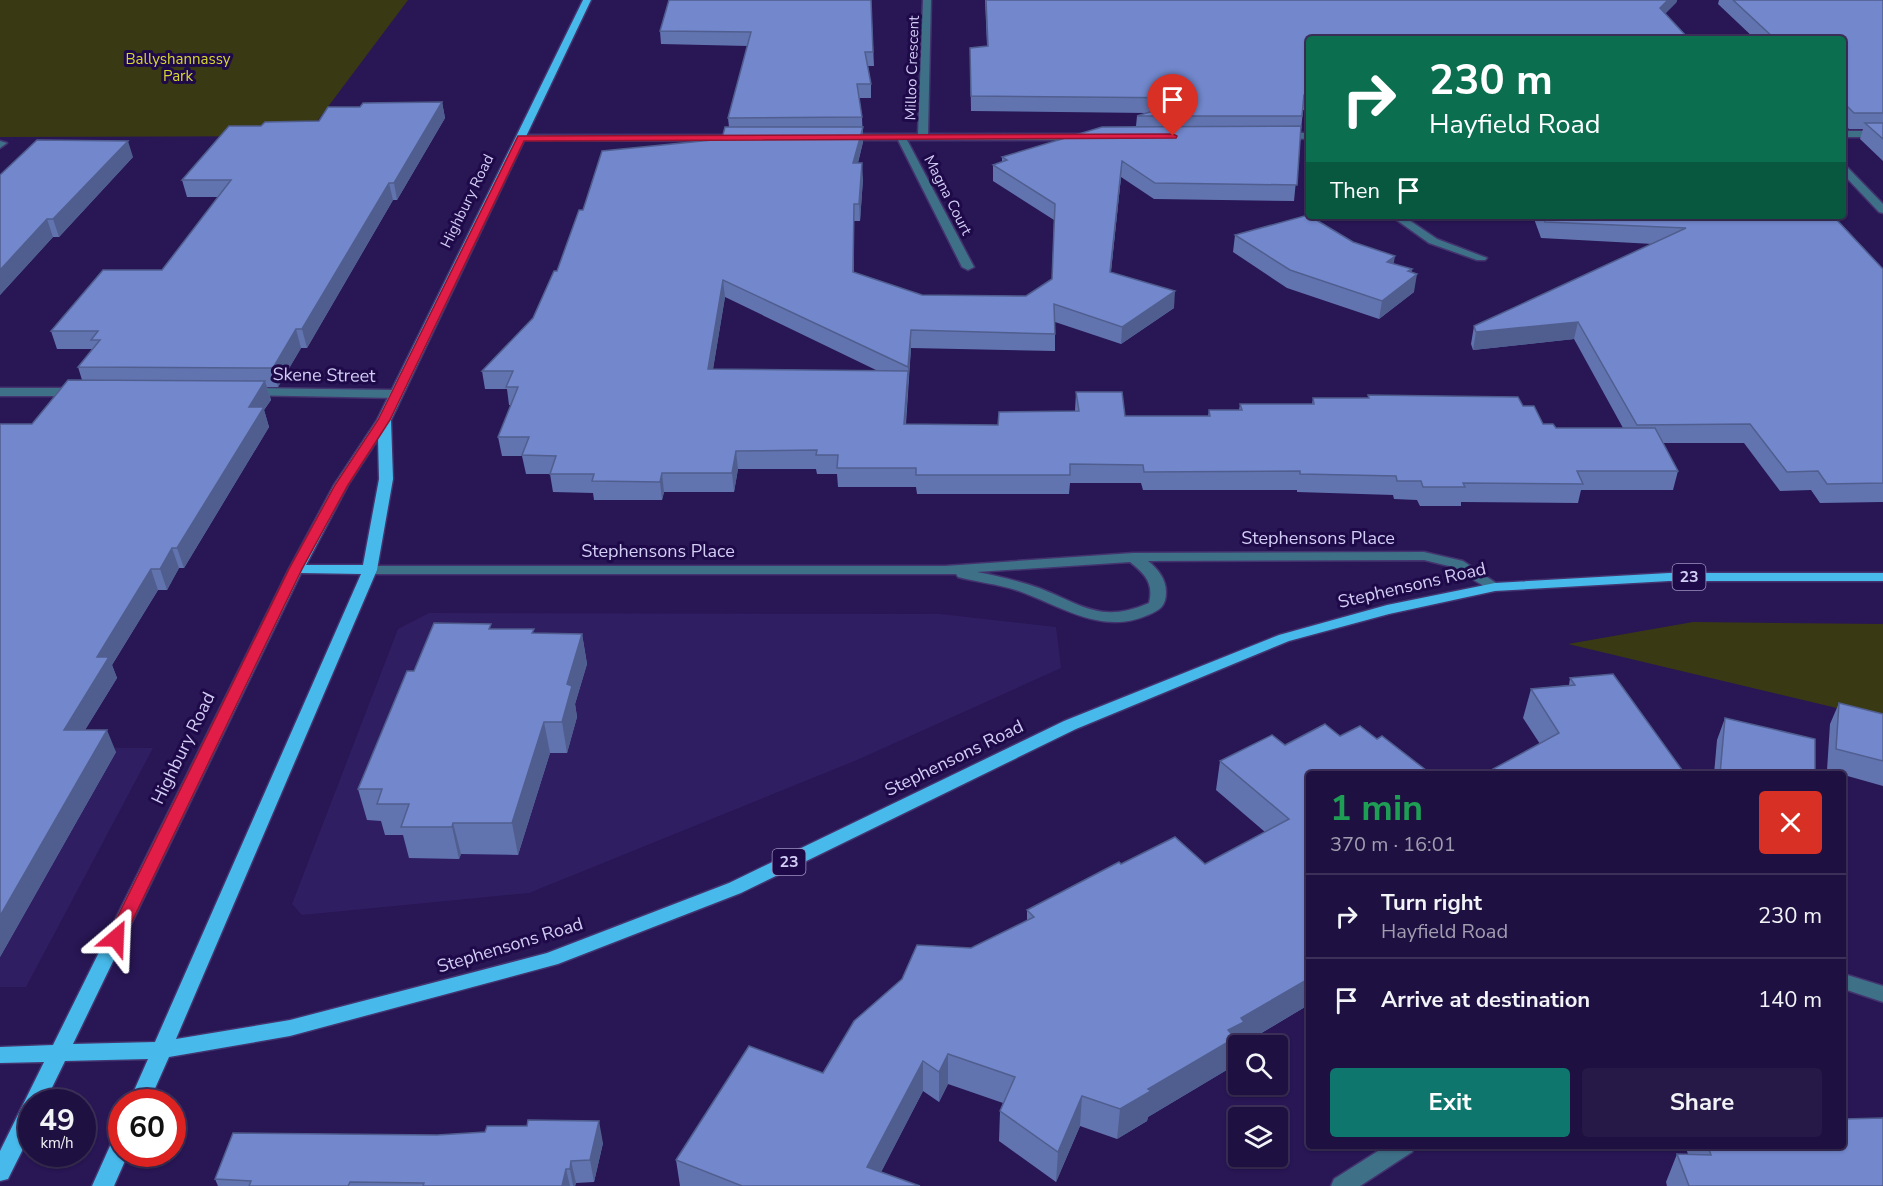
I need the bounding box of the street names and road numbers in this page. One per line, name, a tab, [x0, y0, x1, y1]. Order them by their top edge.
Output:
street label: Milloo Crescent	[900, 15, 924, 121]
street label: Highbury Road	[436, 151, 498, 251]
street label: Magna Court	[919, 152, 977, 239]
street label: Skene Street	[272, 362, 376, 388]
street label: Stephensons Place	[1241, 526, 1395, 550]
street label: Stephensons Place	[581, 539, 735, 563]
street label: Stephensons Road	[1336, 556, 1488, 614]
road number: 23	[1672, 564, 1706, 590]
street label: Highbury Road	[145, 688, 221, 808]
street label: Stephensons Road	[881, 714, 1027, 802]
road number: 23	[772, 849, 806, 875]
street label: Stephensons Road	[434, 911, 586, 979]

